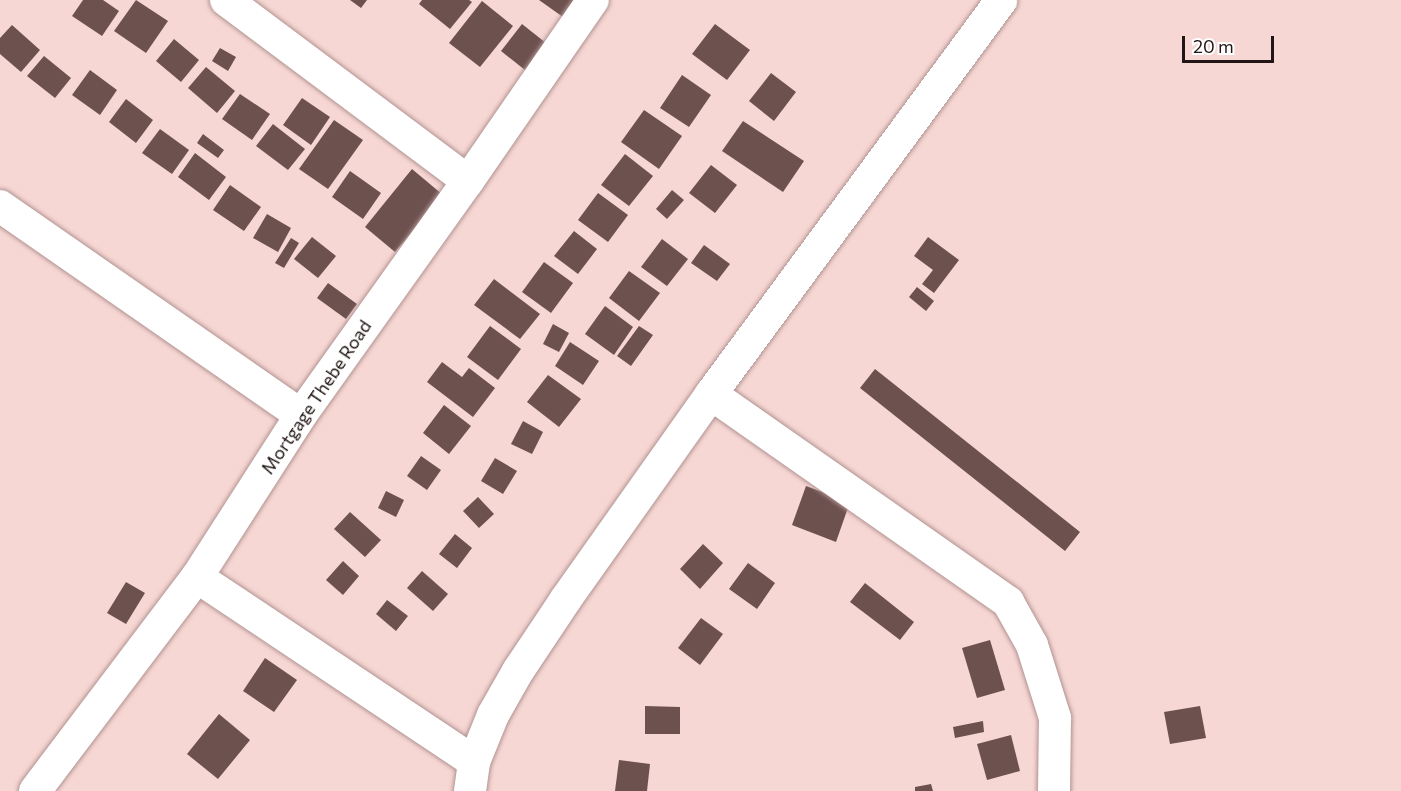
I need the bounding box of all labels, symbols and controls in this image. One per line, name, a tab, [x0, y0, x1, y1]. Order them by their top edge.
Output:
scale bar	[1185, 24, 1276, 62]
text: 20 m	[1193, 35, 1234, 57]
street label: Mortgage Thebe Road	[256, 316, 376, 478]

